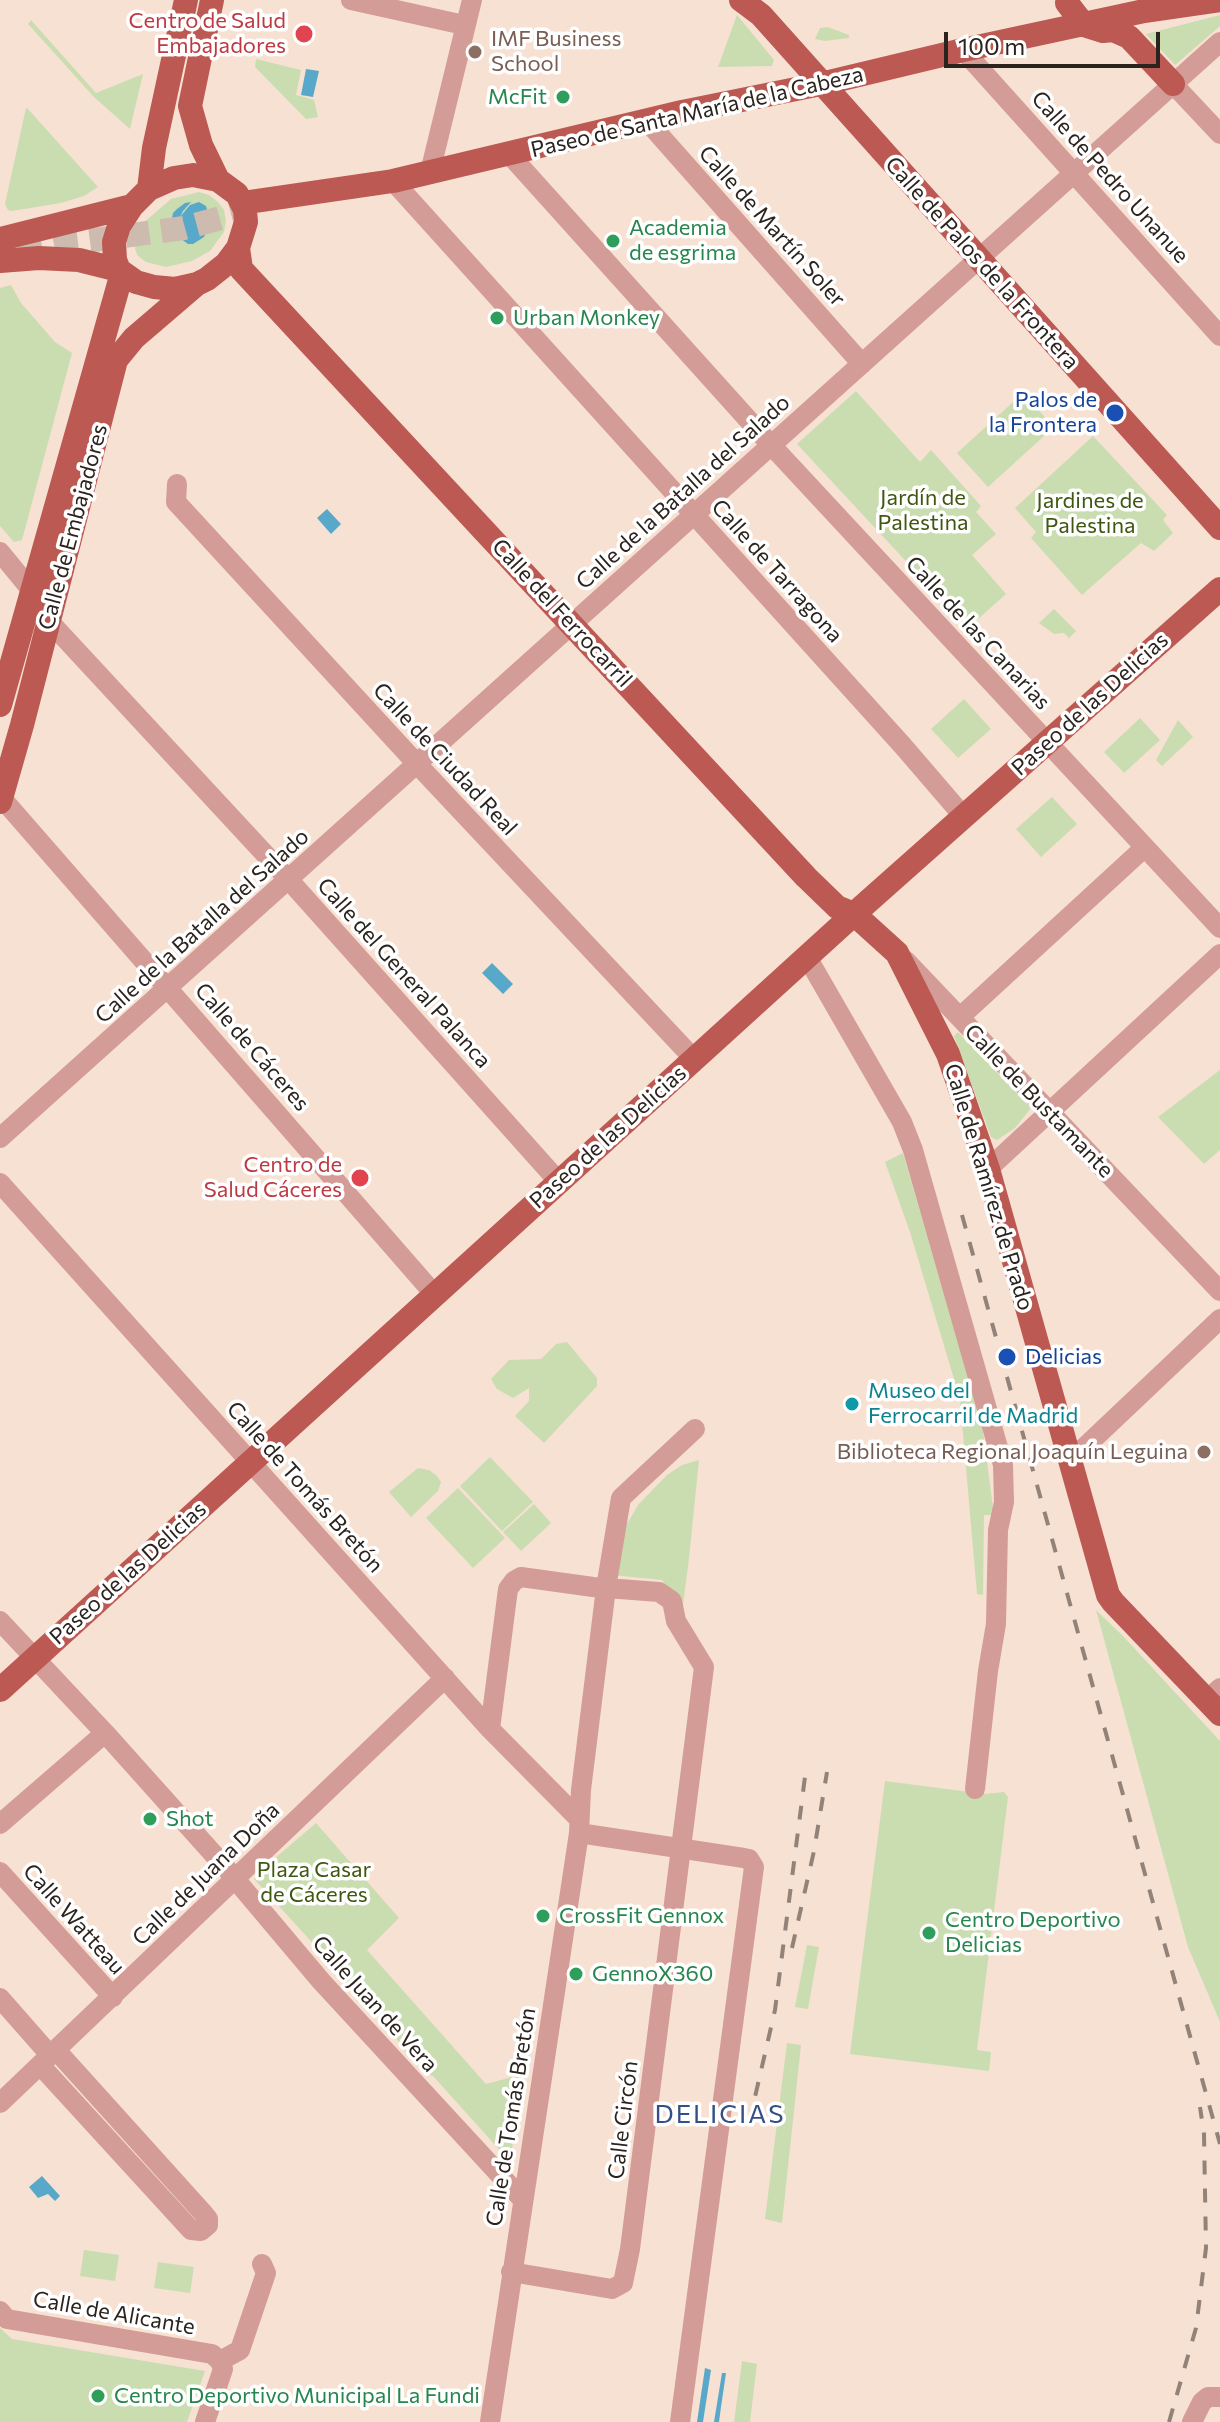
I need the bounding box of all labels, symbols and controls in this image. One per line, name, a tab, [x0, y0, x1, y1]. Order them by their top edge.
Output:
place label: Centro de Salud Embajadores	[128, 8, 286, 60]
scale bar	[948, 16, 1164, 66]
marker: Centro de Salud Embajadores	[293, 23, 315, 45]
place label: IMF Business School	[491, 26, 621, 78]
text: 100 m	[958, 31, 1025, 60]
marker: IMF Business School	[466, 43, 484, 61]
street label: Paseo de Santa María de la Cabeza	[528, 61, 866, 163]
place label: McFit	[488, 84, 547, 110]
street label: Calle de Pedro Unanue	[1026, 86, 1194, 268]
marker: McFit	[554, 88, 572, 106]
street label: Calle de Martín Soler	[693, 140, 851, 312]
street label: Calle de Palos de la Frontera	[880, 151, 1084, 375]
place label: Academia de esgrima	[629, 215, 736, 266]
marker: Academia de esgrima	[604, 232, 622, 250]
place label: Urban Monkey	[513, 305, 660, 331]
marker: Urban Monkey	[488, 309, 506, 327]
place label: Palos de la Frontera	[989, 387, 1097, 438]
street label: Calle de la Batalla del Salado	[571, 389, 795, 595]
marker: Palos de la Frontera	[1104, 402, 1126, 424]
street label: Calle de Embajadores	[33, 421, 113, 633]
park label: Jardín de Palestina	[877, 485, 969, 536]
park label: Jardines de Palestina	[1036, 488, 1144, 540]
street label: Calle de Tarragona	[706, 494, 848, 648]
street label: Calle del Ferrocarril	[487, 533, 637, 693]
street label: Calle de las Canarias	[900, 551, 1056, 715]
street label: Paseo de las Delicias	[1006, 627, 1174, 781]
street label: Calle de Ciudad Real	[368, 677, 522, 841]
street label: Calle de la Batalla del Salado	[90, 823, 314, 1029]
street label: Calle del General Palanca	[312, 872, 496, 1074]
street label: Calle de Cáceres	[189, 978, 315, 1116]
street label: Calle de Bustamante	[959, 1019, 1119, 1183]
street label: Paseo de las Delicias	[524, 1060, 692, 1214]
street label: Calle de Ramírez de Prado	[939, 1060, 1039, 1314]
place label: Centro de Salud Cáceres	[204, 1152, 342, 1204]
marker: Centro de Salud Cáceres	[349, 1167, 371, 1189]
place label: Delicias	[1025, 1344, 1102, 1370]
marker: Delicias	[996, 1346, 1018, 1368]
place label: Museo del Ferrocarril de Madrid	[868, 1378, 1078, 1430]
marker: Museo del Ferrocarril de Madrid	[843, 1395, 861, 1413]
street label: Calle de Tomás Bretón	[221, 1396, 389, 1578]
place label: Biblioteca Regional Joaquín Leguina	[837, 1439, 1188, 1465]
marker: Biblioteca Regional Joaquín Leguina	[1195, 1443, 1213, 1461]
street label: Paseo de las Delicias	[44, 1496, 212, 1650]
street label: Calle de Juana Doña	[127, 1797, 285, 1951]
place label: Shot	[166, 1806, 214, 1832]
marker: Shot	[141, 1810, 159, 1828]
park label: Plaza Casar de Cáceres	[257, 1857, 371, 1908]
street label: Calle Watteau	[17, 1858, 131, 1980]
place label: CrossFit Gennox	[559, 1903, 724, 1929]
marker: CrossFit Gennox	[534, 1907, 552, 1925]
place label: Centro Deportivo Delicias	[945, 1907, 1121, 1958]
marker: Centro Deportivo Delicias	[920, 1924, 938, 1942]
street label: Calle Juan de Vera	[307, 1930, 443, 2078]
place label: GennoX360	[592, 1961, 713, 1987]
marker: GennoX360	[567, 1965, 585, 1983]
street label: Calle de Tomás Bretón	[481, 2006, 541, 2228]
street label: Calle Circón	[603, 2059, 643, 2181]
district label: DELICIAS	[655, 2098, 785, 2130]
street label: Calle de Alicante	[31, 2286, 197, 2340]
place label: Centro Deportivo Municipal La Fundi	[114, 2383, 480, 2409]
marker: Centro Deportivo Municipal La Fundi	[89, 2387, 107, 2405]

